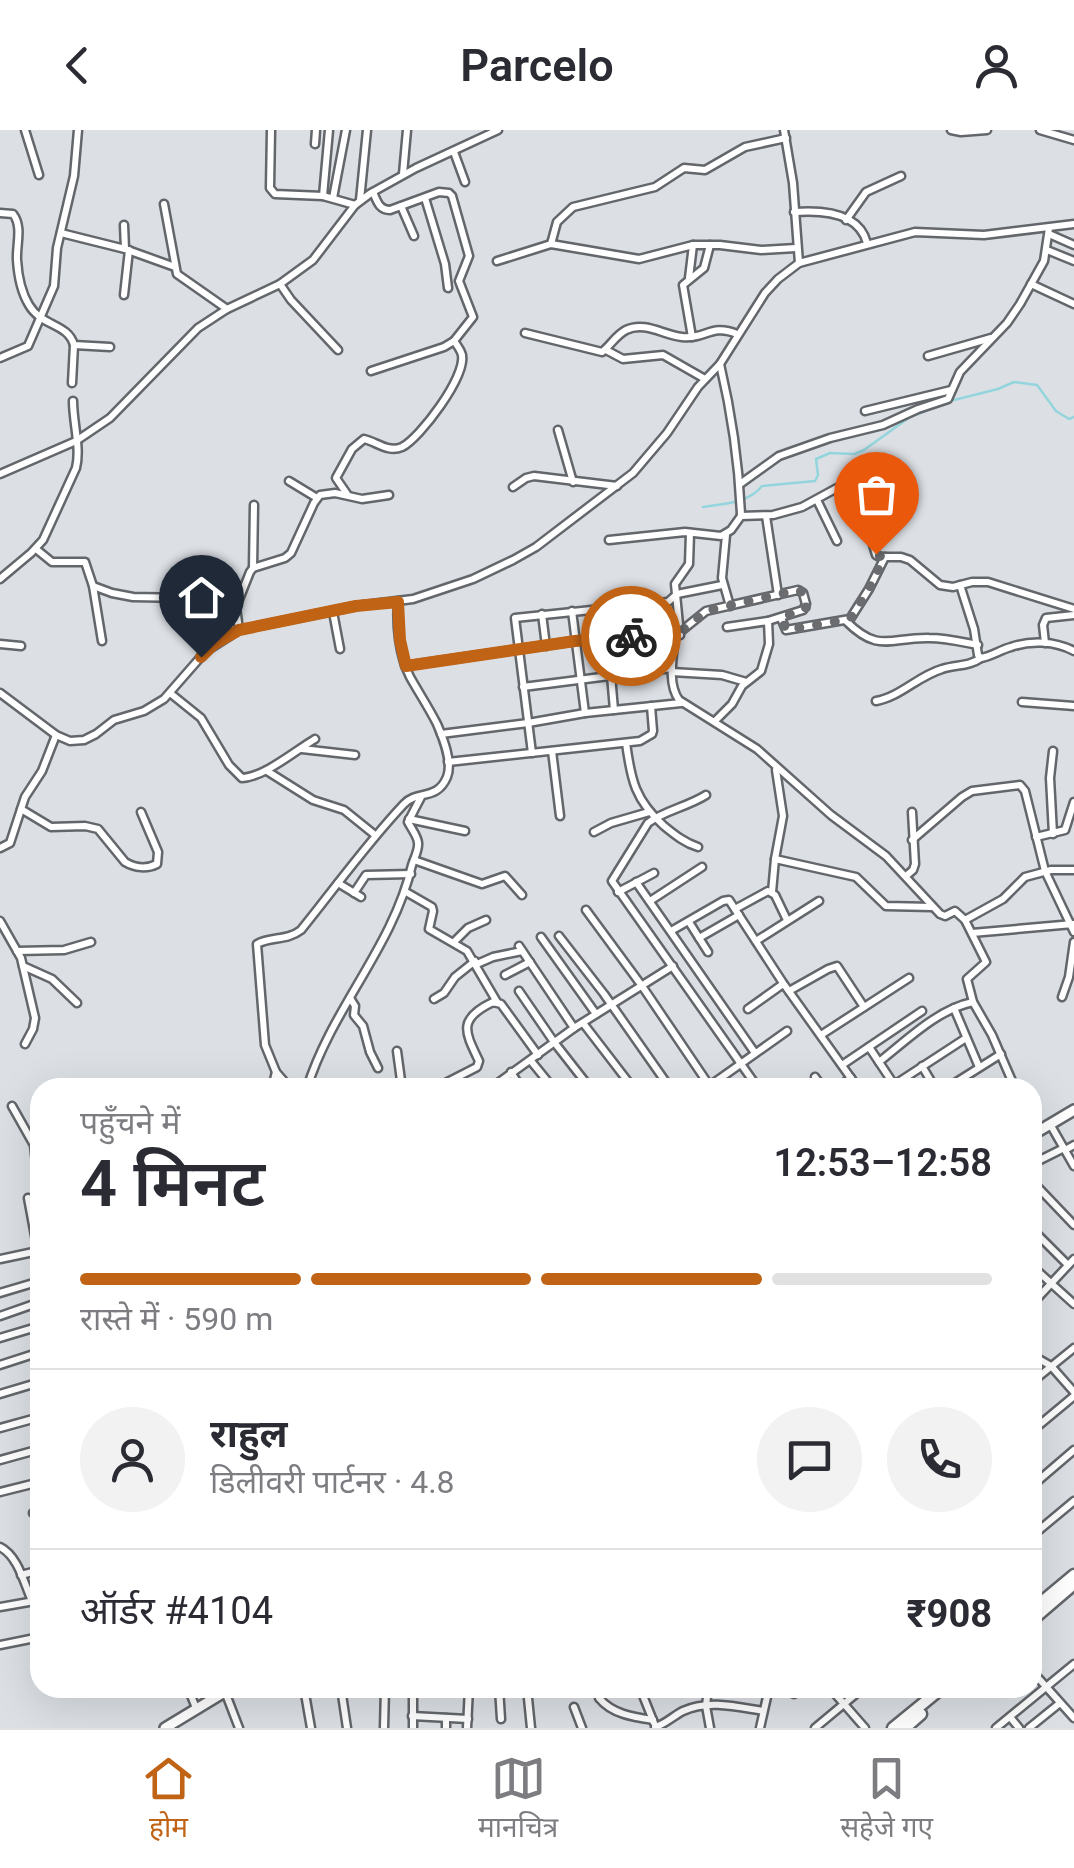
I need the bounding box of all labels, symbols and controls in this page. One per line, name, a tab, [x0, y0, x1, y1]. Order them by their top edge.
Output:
icon: back	[50, 38, 105, 93]
icon: person	[969, 38, 1024, 93]
text: Parcelo	[460, 39, 614, 92]
pin	[834, 452, 919, 555]
icon: bag	[849, 467, 904, 522]
pin	[159, 555, 244, 658]
icon: home	[174, 570, 229, 625]
courier	[581, 586, 681, 686]
icon: bike	[604, 609, 659, 664]
text: पहुँचने में	[80, 1104, 180, 1142]
text: 12:53–12:58	[773, 1141, 992, 1185]
text: 4 मिनट	[80, 1146, 265, 1222]
text: रास्ते में · 590 m	[80, 1300, 273, 1338]
button: person	[80, 1407, 185, 1512]
button: chat	[757, 1407, 862, 1512]
button: phone	[887, 1407, 992, 1512]
text: राहुल	[210, 1412, 287, 1456]
text: डिलीवरी पार्टनर · 4.8	[210, 1463, 455, 1501]
text: ऑर्डर #4104	[80, 1589, 273, 1633]
text: ₹908	[907, 1592, 992, 1636]
tab: होम	[141, 1751, 196, 1848]
tab: मानचित्र	[478, 1751, 558, 1848]
tab: सहेजे गए	[840, 1751, 933, 1848]

